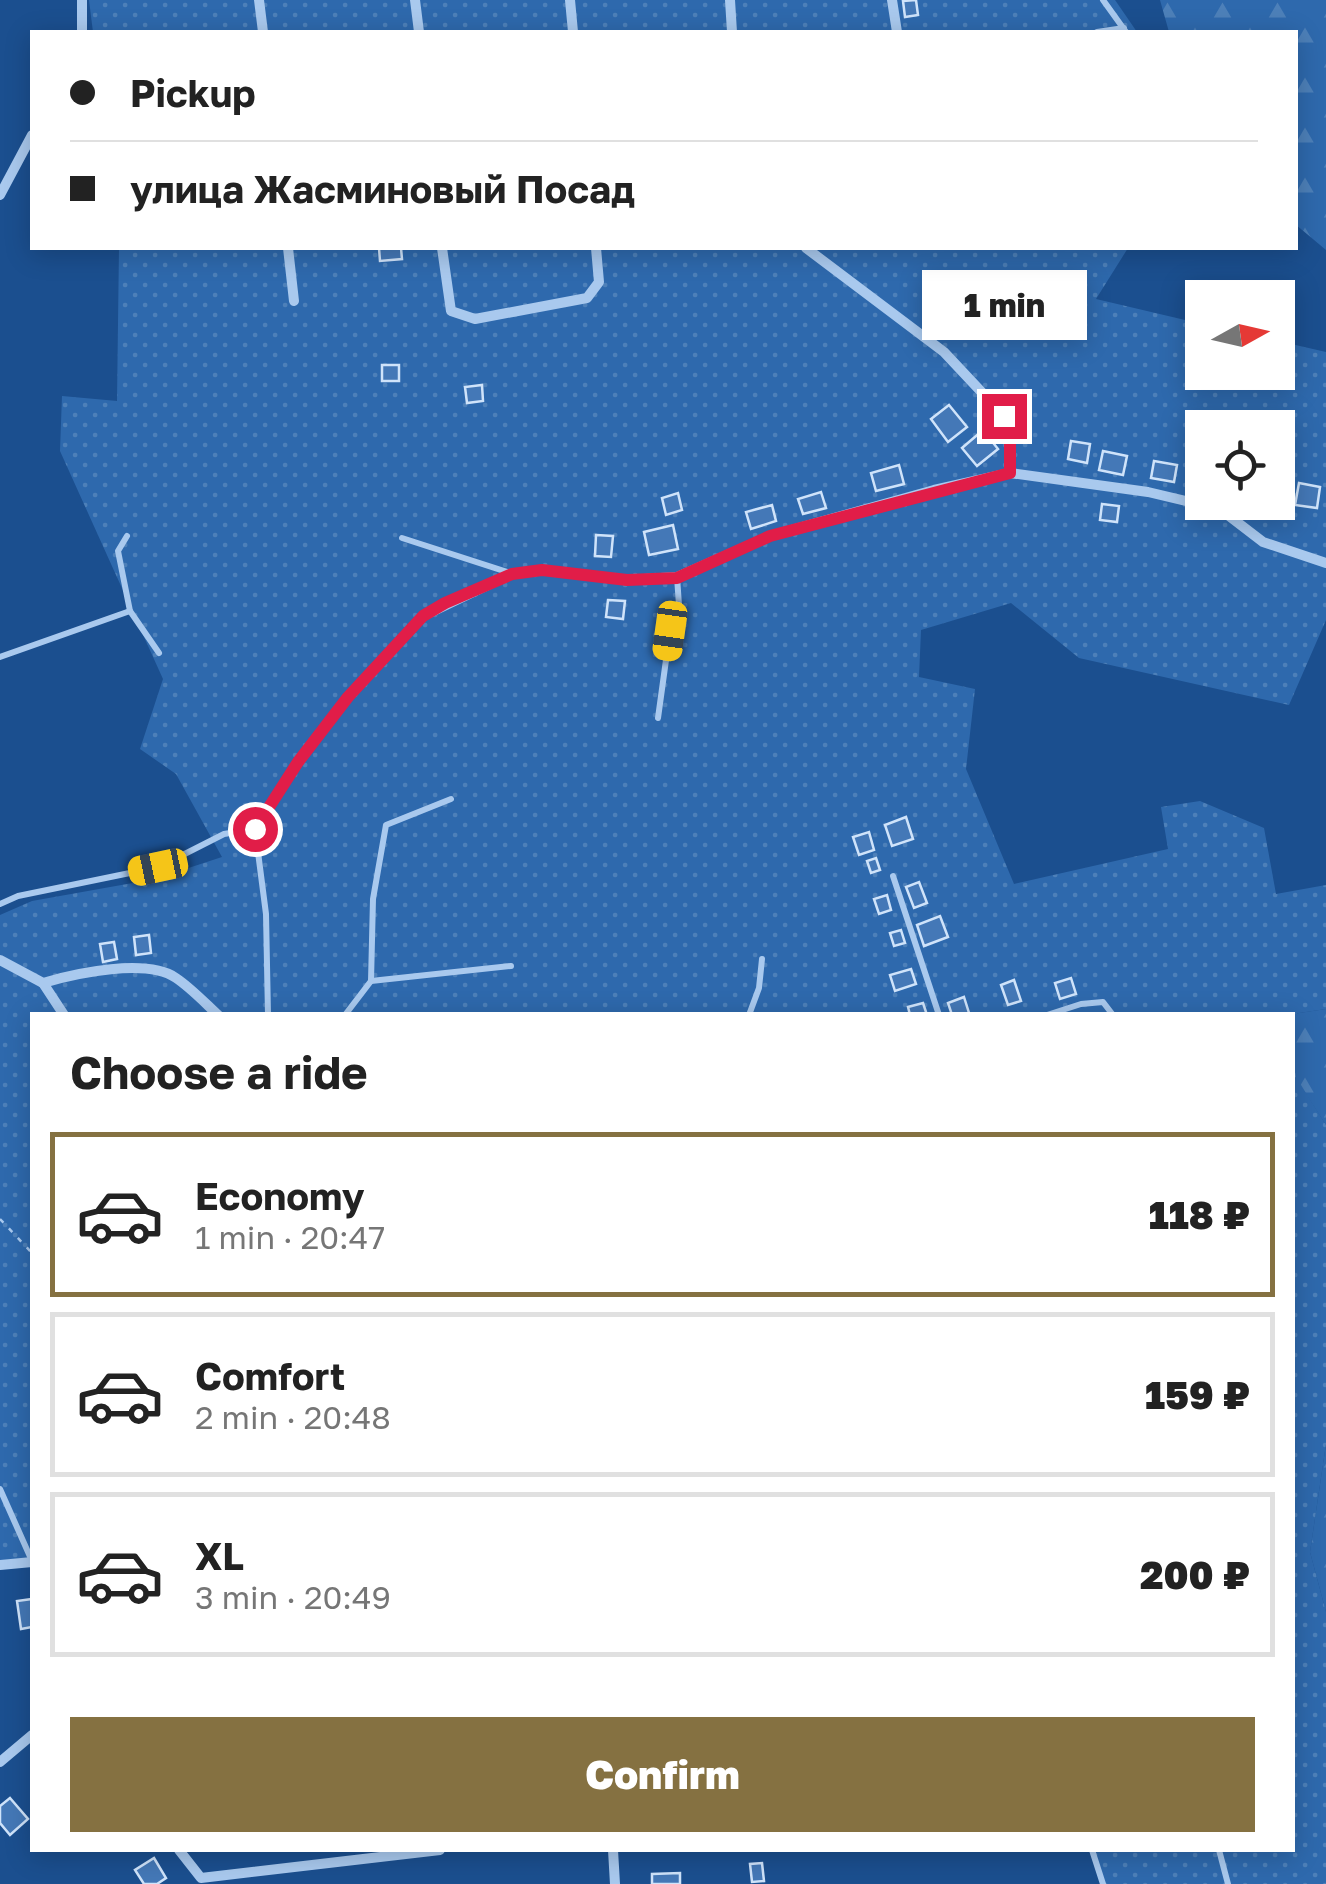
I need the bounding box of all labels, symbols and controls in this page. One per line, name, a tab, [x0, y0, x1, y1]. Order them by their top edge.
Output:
text: Pickup	[130, 70, 256, 115]
text: улица Жасминовый Посад	[130, 166, 635, 211]
callout: 1 min	[922, 271, 1086, 341]
north arrow	[1185, 280, 1295, 390]
map controls	[1185, 280, 1295, 520]
text: 1 min	[964, 286, 1045, 324]
route end	[982, 394, 1027, 439]
button: locate	[1185, 410, 1295, 520]
car	[651, 599, 689, 663]
route start	[233, 807, 278, 852]
car	[126, 846, 190, 888]
text: Choose a ride	[70, 1045, 368, 1099]
icon: car	[75, 1170, 165, 1260]
text: Economy	[195, 1173, 364, 1218]
text: 118 ₽	[1149, 1192, 1250, 1237]
text: 1 min · 20:47	[195, 1218, 385, 1256]
icon: car	[75, 1350, 165, 1440]
text: Comfort	[195, 1353, 345, 1398]
text: 159 ₽	[1145, 1372, 1250, 1417]
text: 2 min · 20:48	[195, 1398, 391, 1436]
icon: car	[75, 1530, 165, 1620]
text: XL	[195, 1533, 244, 1578]
text: 200 ₽	[1140, 1552, 1250, 1597]
text: 3 min · 20:49	[195, 1578, 391, 1616]
button: Confirm	[70, 1717, 1255, 1832]

